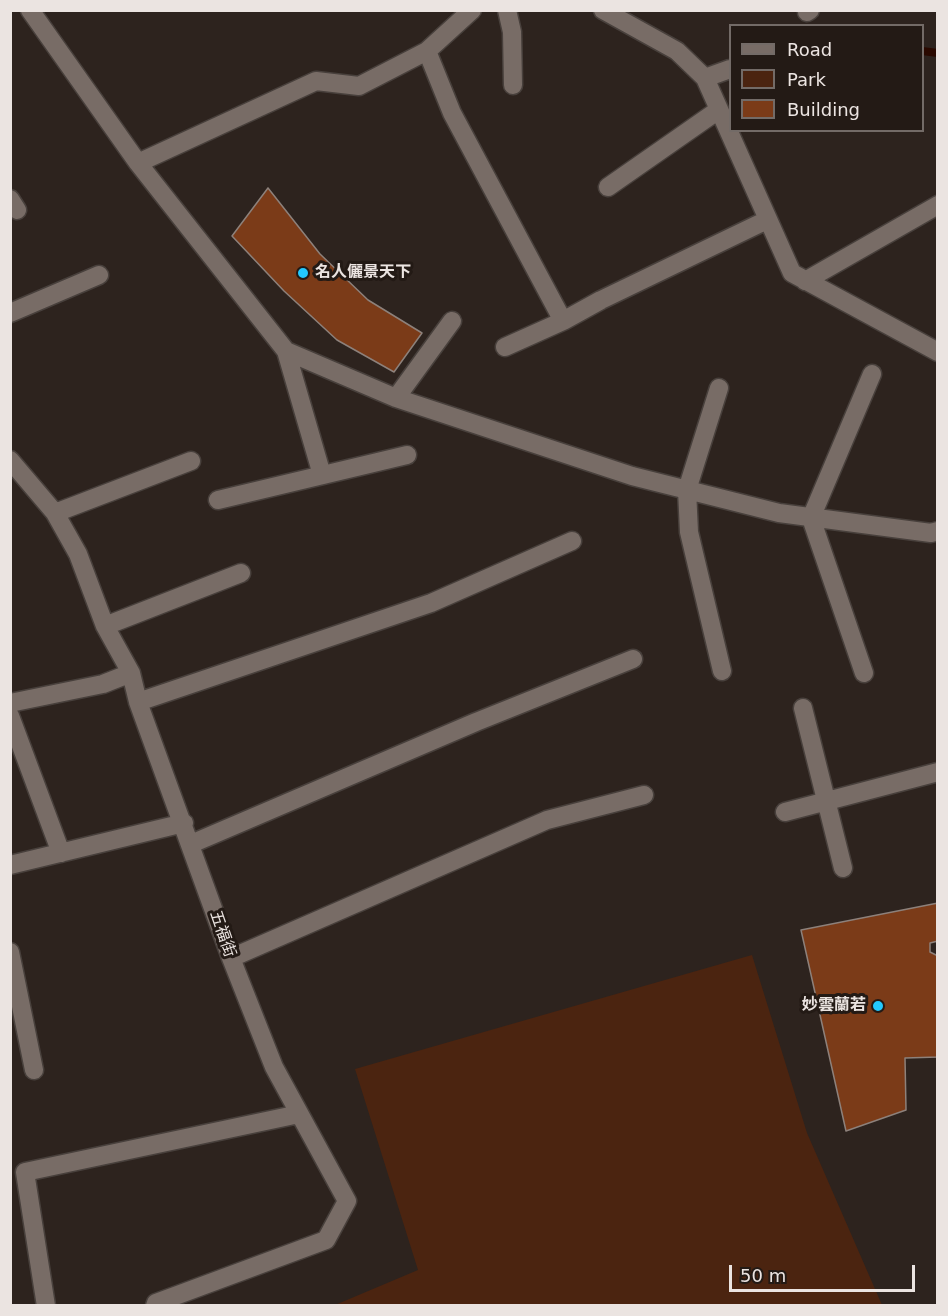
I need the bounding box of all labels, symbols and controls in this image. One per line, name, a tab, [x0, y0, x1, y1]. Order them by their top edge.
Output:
legend	[729, 24, 924, 132]
text: Road	[787, 39, 832, 60]
text: Park	[787, 69, 826, 90]
text: Building	[787, 99, 860, 120]
place label: 名人儷景天下	[315, 263, 411, 283]
marker: 名人儷景天下	[296, 266, 310, 280]
street label: 五福街	[205, 908, 239, 960]
place label: 妙雲蘭若	[802, 996, 866, 1016]
marker: 妙雲蘭若	[871, 999, 885, 1013]
scale bar	[732, 1253, 918, 1291]
text: 50 m	[740, 1265, 786, 1286]

